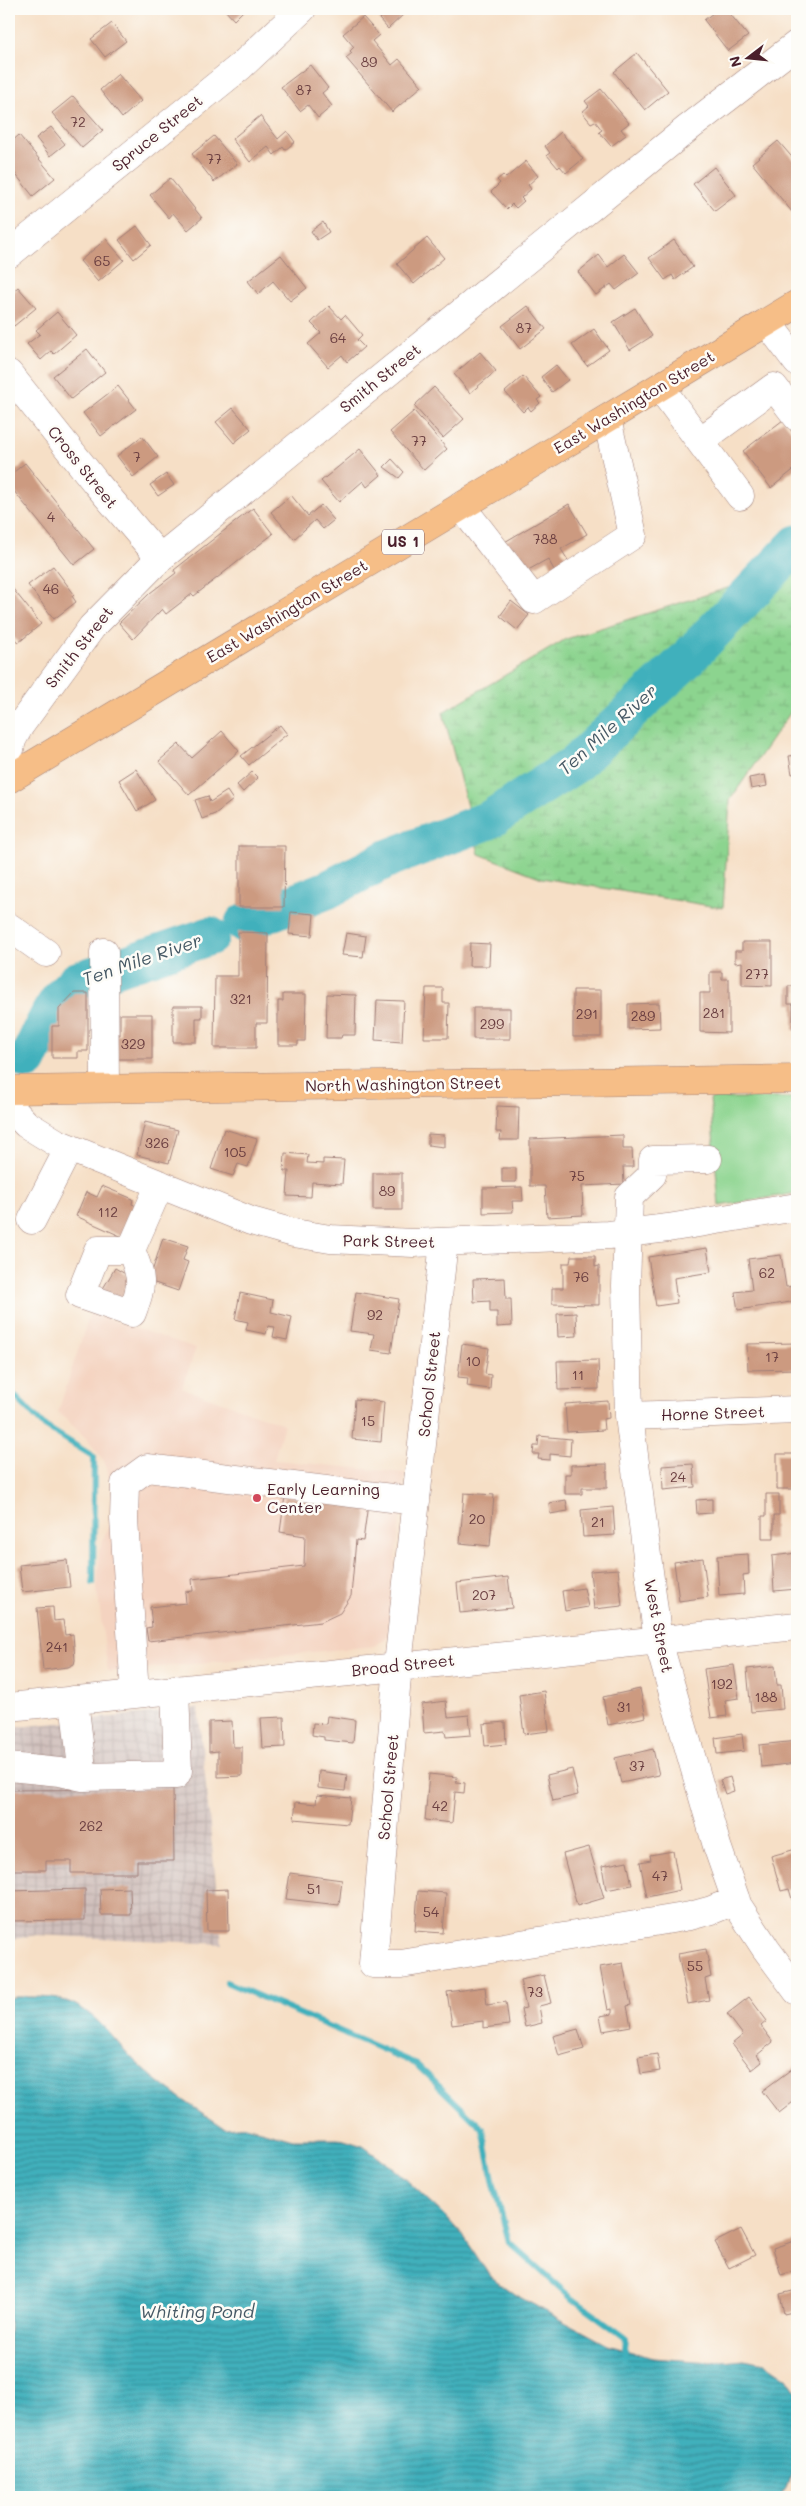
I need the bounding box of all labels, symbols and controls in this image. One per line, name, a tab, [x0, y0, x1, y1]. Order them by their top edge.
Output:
north arrow	[724, 32, 774, 82]
house number: 89	[361, 52, 377, 71]
text: N	[724, 54, 746, 69]
house number: 87	[296, 80, 312, 99]
street label: Spruce Street	[107, 90, 206, 176]
house number: 72	[70, 112, 86, 131]
house number: 77	[206, 149, 222, 168]
house number: 65	[94, 251, 110, 270]
house number: 87	[516, 318, 532, 337]
house number: 64	[330, 328, 347, 347]
street label: Smith Street	[335, 338, 425, 417]
street label: East Washington Street	[549, 345, 718, 458]
street label: Cross Street	[44, 421, 123, 512]
house number: 77	[411, 431, 427, 450]
house number: 7	[133, 447, 141, 466]
house number: 4	[47, 507, 56, 526]
house number: 788	[533, 529, 557, 548]
road number: US 1	[382, 530, 424, 554]
street label: East Washington Street	[202, 554, 371, 667]
house number: 46	[43, 579, 59, 598]
street label: Smith Street	[40, 601, 117, 692]
water label: Ten Mile River	[553, 679, 662, 780]
water label: Ten Mile River	[79, 927, 205, 991]
house number: 277	[745, 964, 769, 983]
house number: 321	[230, 989, 252, 1008]
house number: 281	[703, 1003, 725, 1022]
house number: 291	[576, 1004, 598, 1023]
house number: 289	[631, 1006, 655, 1025]
house number: 299	[480, 1014, 504, 1033]
house number: 329	[121, 1034, 145, 1053]
street label: North Washington Street	[305, 1071, 501, 1096]
house number: 326	[145, 1133, 169, 1152]
house number: 105	[223, 1142, 247, 1161]
house number: 75	[569, 1166, 585, 1185]
house number: 89	[379, 1181, 395, 1200]
house number: 112	[98, 1202, 118, 1221]
street label: Park Street	[343, 1229, 435, 1252]
house number: 62	[759, 1263, 775, 1282]
house number: 76	[573, 1267, 589, 1286]
house number: 92	[367, 1305, 383, 1324]
street label: School Street	[412, 1330, 445, 1438]
house number: 17	[765, 1347, 779, 1366]
house number: 10	[466, 1351, 481, 1370]
house number: 11	[572, 1365, 584, 1384]
street label: Horne Street	[661, 1400, 765, 1425]
house number: 15	[361, 1411, 375, 1430]
house number: 24	[670, 1467, 687, 1486]
place label: Early Learning Center	[267, 1478, 380, 1517]
marker: Early Learning Center	[251, 1492, 263, 1504]
house number: 20	[469, 1509, 486, 1528]
house number: 21	[591, 1512, 605, 1531]
street label: West Street	[640, 1577, 679, 1674]
house number: 207	[472, 1585, 496, 1604]
house number: 241	[46, 1637, 68, 1656]
street label: Broad Street	[350, 1649, 456, 1680]
house number: 192	[711, 1674, 733, 1693]
house number: 188	[754, 1687, 778, 1706]
house number: 31	[617, 1697, 631, 1716]
street label: School Street	[372, 1733, 403, 1841]
house number: 37	[629, 1756, 645, 1775]
house number: 42	[432, 1796, 448, 1815]
house number: 262	[79, 1816, 103, 1835]
house number: 47	[652, 1866, 668, 1885]
house number: 51	[307, 1879, 321, 1898]
house number: 54	[423, 1902, 440, 1921]
house number: 55	[687, 1956, 703, 1975]
house number: 73	[527, 1982, 543, 2001]
water label: Whiting Pond	[140, 2299, 256, 2323]

